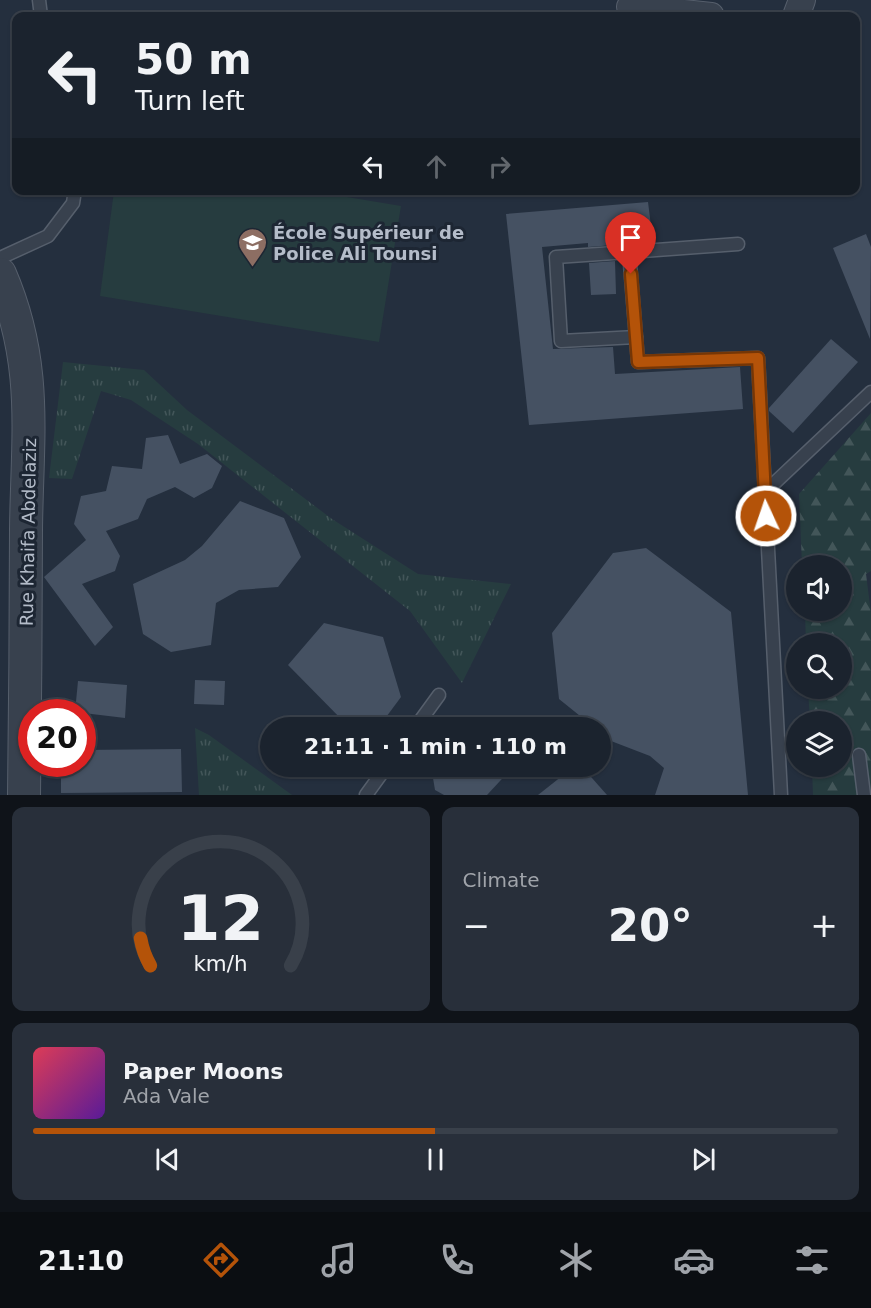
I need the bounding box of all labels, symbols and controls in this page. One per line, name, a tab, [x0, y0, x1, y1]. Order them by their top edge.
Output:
text: 50 m	[135, 35, 252, 84]
icon: left	[36, 36, 114, 114]
text: Turn left	[135, 85, 245, 116]
icon: left	[357, 150, 390, 183]
icon: ahead	[420, 150, 453, 183]
icon: right	[483, 150, 516, 183]
pin	[605, 212, 656, 274]
icon: arrive	[614, 221, 647, 254]
place label: École Supérieur de Police Ali Tounsi	[273, 222, 464, 264]
school or university icon: École Supérieur de Police Ali Tounsi	[236, 226, 268, 268]
street label: Rue Khaifa Abdelaziz	[16, 438, 40, 626]
position arrow	[734, 484, 798, 548]
map controls	[786, 555, 852, 777]
button: sound	[786, 555, 852, 621]
button: search	[786, 633, 852, 699]
speed limit sign: 20	[18, 699, 96, 777]
button: layers	[786, 711, 852, 777]
text: 21:11 · 1 min · 110 m	[304, 734, 567, 759]
text: Climate	[463, 868, 539, 892]
text: 12	[177, 882, 264, 955]
text: 20°	[608, 899, 693, 952]
text: −	[463, 906, 490, 945]
text: +	[810, 906, 838, 945]
text: km/h	[194, 951, 248, 976]
text: Paper Moons	[123, 1059, 283, 1084]
text: Ada Vale	[123, 1084, 210, 1108]
icon: previous	[151, 1143, 184, 1176]
icon: pause	[419, 1143, 452, 1176]
icon: next	[687, 1143, 720, 1176]
icon: directions	[200, 1239, 242, 1281]
icon: music	[318, 1239, 360, 1281]
icon: phone	[436, 1239, 478, 1281]
icon: climate	[555, 1239, 597, 1281]
icon: car	[673, 1239, 715, 1281]
icon: filters	[791, 1239, 833, 1281]
text: 21:10	[38, 1245, 124, 1276]

